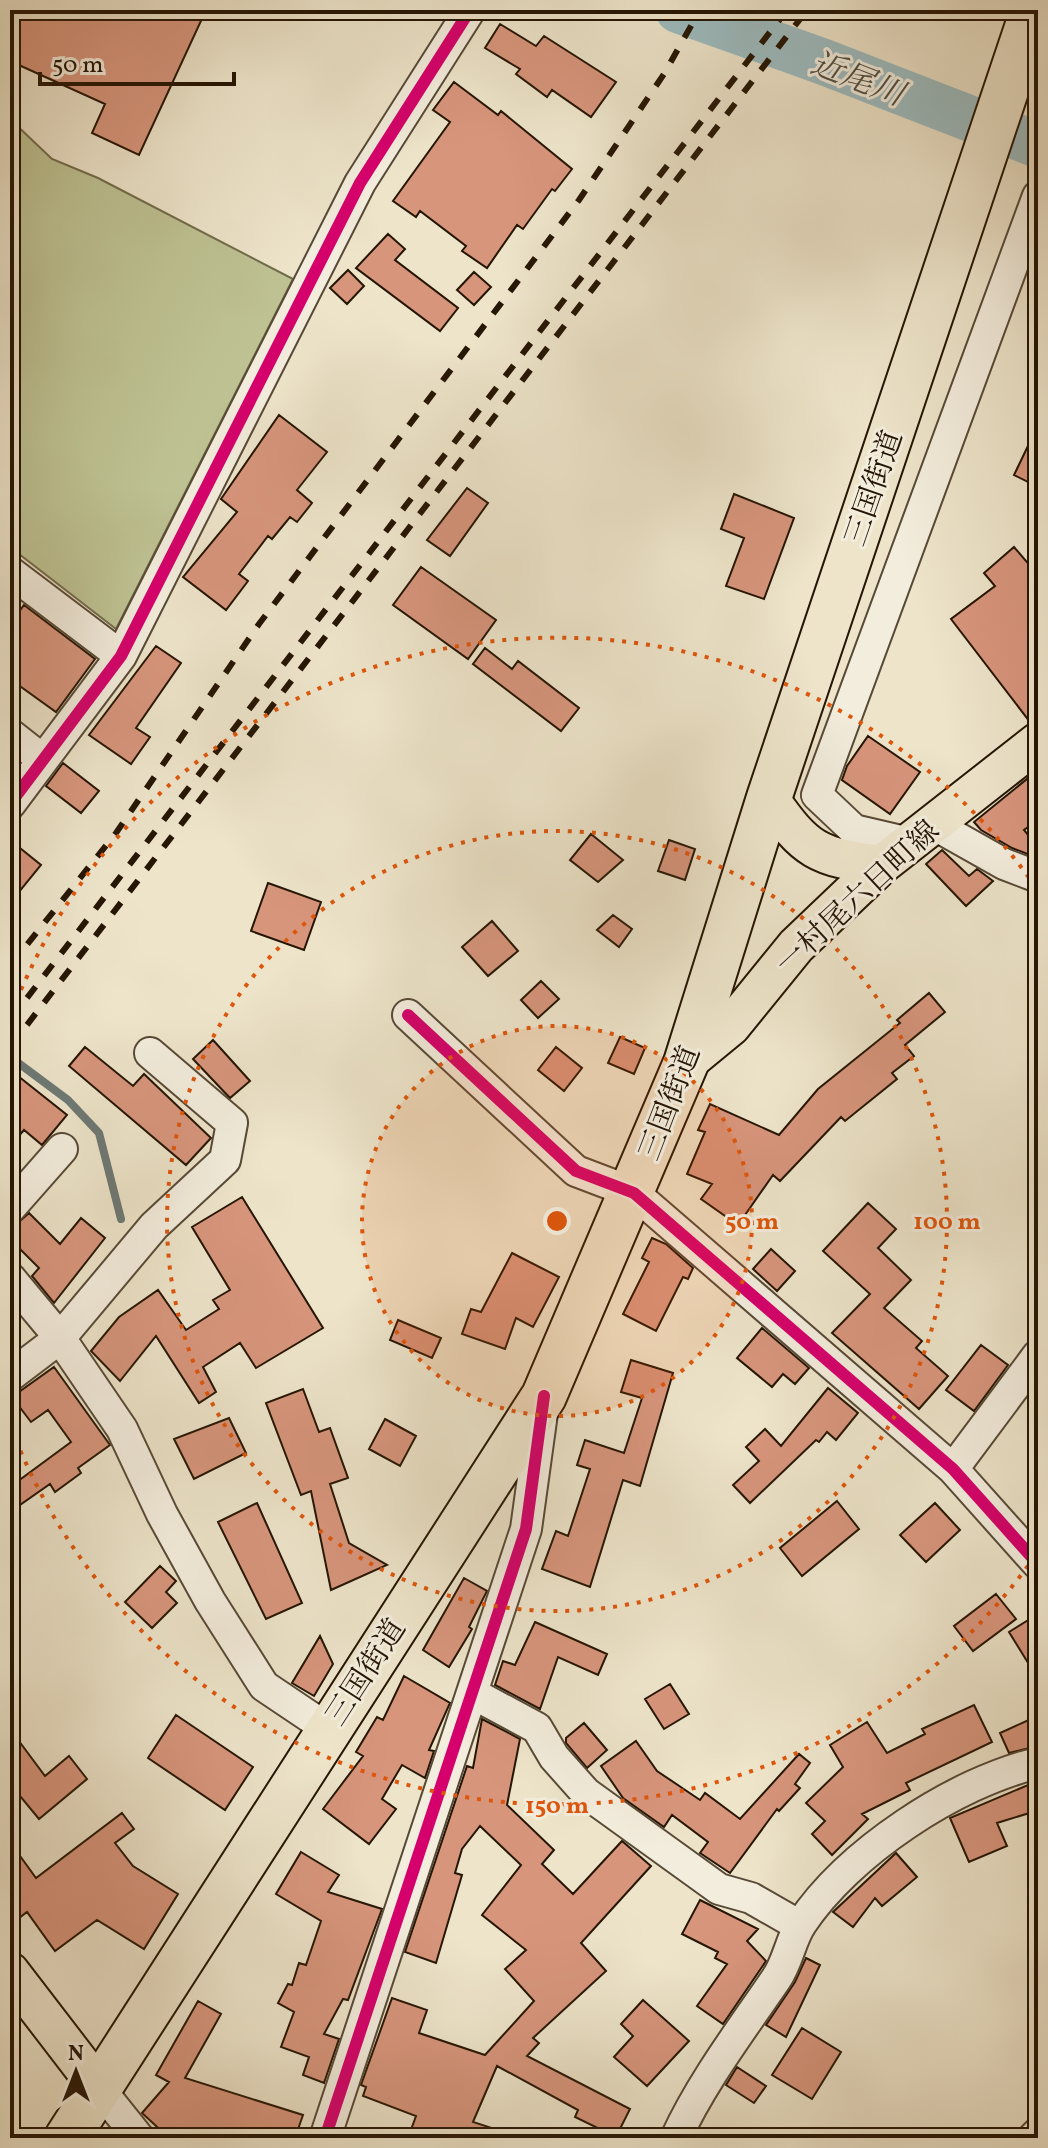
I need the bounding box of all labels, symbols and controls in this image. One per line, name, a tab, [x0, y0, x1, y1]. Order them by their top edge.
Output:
scale bar	[40, 36, 234, 86]
water label: 近尾川	[804, 43, 912, 120]
text: 50 m	[52, 49, 104, 83]
street label: 三国街道	[836, 425, 914, 552]
street label: 一村尾六日町線	[767, 811, 949, 985]
street label: 三国街道	[630, 1040, 712, 1167]
text: 50 m	[725, 1206, 779, 1240]
text: 100 m	[913, 1206, 981, 1240]
centre of rings	[543, 1207, 571, 1235]
street label: 三国街道	[316, 1611, 417, 1735]
text: 150 m	[525, 1790, 589, 1824]
north arrow	[36, 2032, 116, 2112]
text: N	[68, 2039, 84, 2070]

